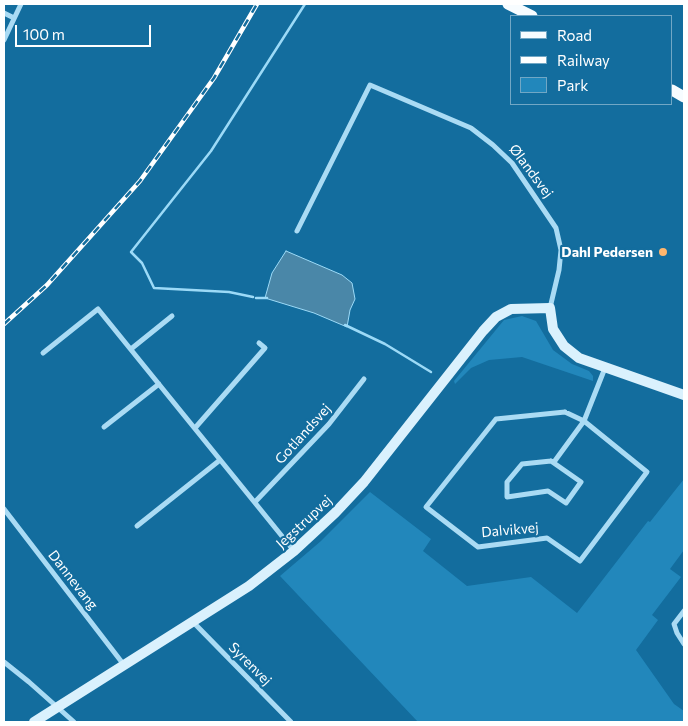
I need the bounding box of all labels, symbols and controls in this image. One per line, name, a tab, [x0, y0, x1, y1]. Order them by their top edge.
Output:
scale bar	[18, 15, 154, 47]
legend	[510, 15, 673, 105]
text: 100 m	[23, 25, 65, 43]
text: Road	[557, 26, 592, 44]
text: Railway	[557, 51, 610, 69]
text: Park	[557, 76, 588, 94]
street label: Ølandsvej	[505, 141, 557, 201]
place label: Dahl Pedersen	[561, 244, 653, 260]
marker: Dahl Pedersen	[657, 246, 669, 258]
street label: Gotlandsvej	[272, 400, 334, 468]
street label: Jegstrupvej	[272, 492, 336, 552]
street label: Dalvikvej	[481, 519, 539, 541]
street label: Dannevang	[45, 547, 101, 613]
street label: Syrenvej	[225, 639, 275, 689]

